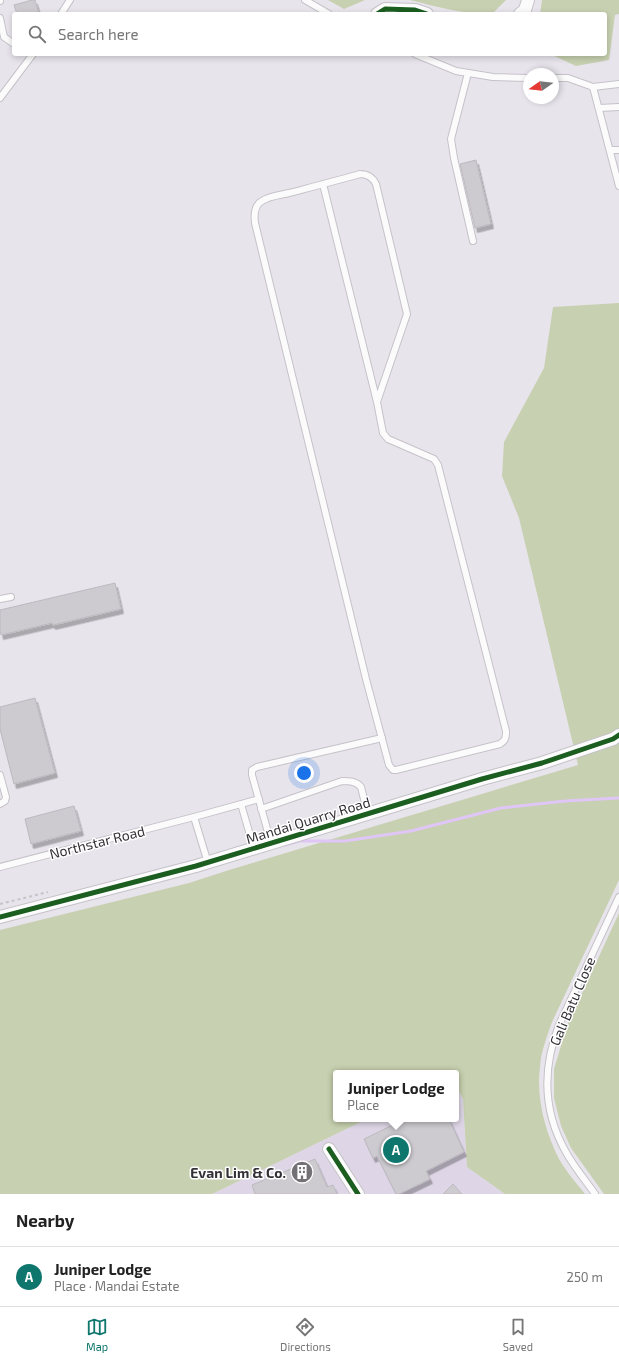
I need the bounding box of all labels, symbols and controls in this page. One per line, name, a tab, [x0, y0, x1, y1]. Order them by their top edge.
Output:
search box	[12, 12, 607, 56]
icon: search	[26, 23, 48, 45]
text: Search here	[58, 25, 139, 43]
north arrow	[523, 68, 559, 104]
your location	[294, 763, 314, 783]
street label: Mandai Quarry Road	[244, 793, 372, 847]
street label: Northstar Road	[48, 822, 146, 862]
street label: Gali Batu Close	[546, 954, 598, 1048]
popup	[333, 1070, 459, 1122]
text: Juniper Lodge	[347, 1079, 445, 1097]
text: Place	[347, 1097, 379, 1113]
pin: A	[383, 1135, 409, 1165]
building icon: Evan Lim & Co.	[289, 1159, 315, 1185]
place label: Evan Lim & Co.	[190, 1164, 286, 1181]
text: Nearby	[16, 1210, 74, 1230]
text: Juniper Lodge	[54, 1260, 151, 1278]
text: A	[25, 1269, 33, 1285]
text: 250 m	[567, 1269, 603, 1285]
text: Place · Mandai Estate	[54, 1278, 179, 1294]
tab: Map	[86, 1316, 108, 1353]
tab: Directions	[280, 1316, 331, 1353]
tab: Saved	[503, 1316, 533, 1353]

